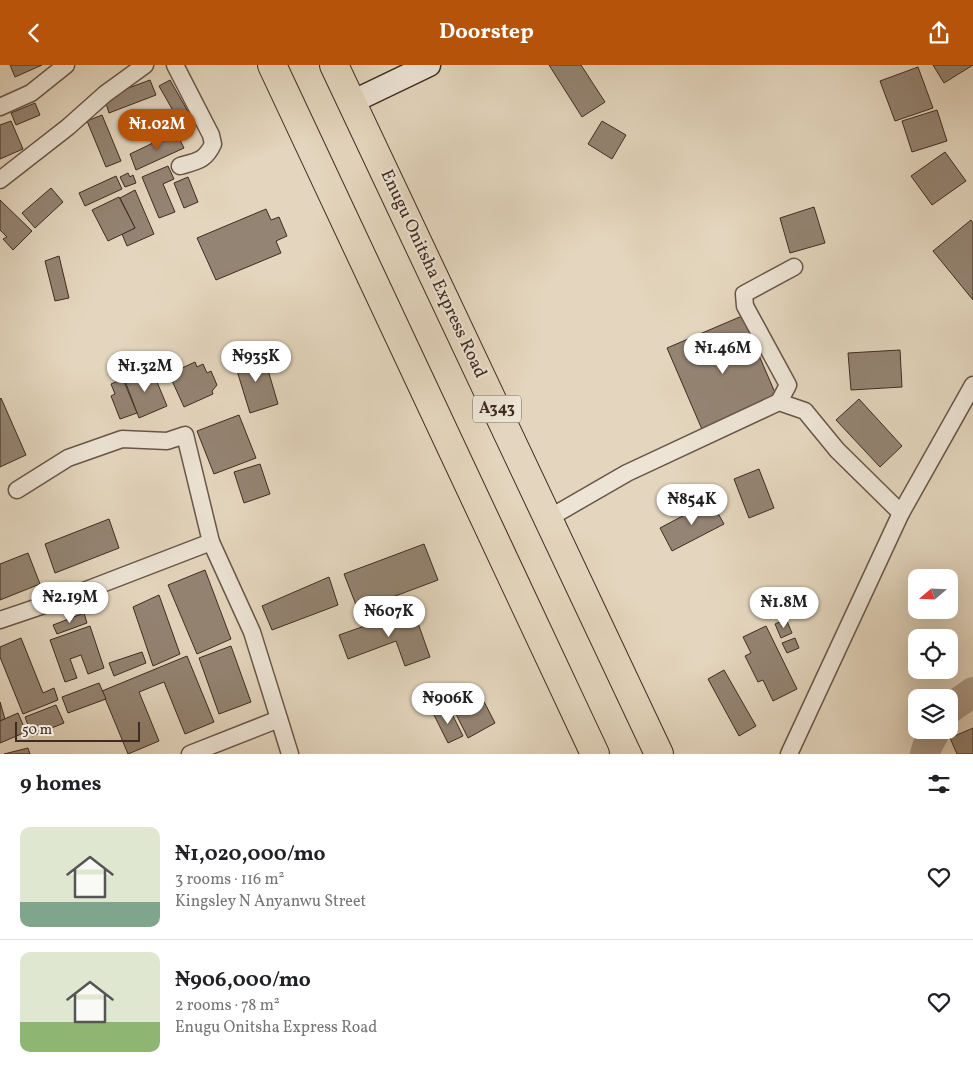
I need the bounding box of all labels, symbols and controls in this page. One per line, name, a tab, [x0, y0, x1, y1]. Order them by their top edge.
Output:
text: Doorstep	[439, 17, 534, 48]
icon: back	[20, 19, 48, 47]
icon: share	[925, 19, 953, 47]
pin: ₦1.02M	[116, 109, 198, 151]
text: ₦1.02M	[129, 114, 185, 136]
street label: Enugu Onitsha Express Road	[374, 166, 492, 382]
pin: ₦1.46M	[682, 333, 764, 375]
text: ₦1.46M	[695, 338, 751, 360]
pin: ₦935K	[221, 341, 291, 383]
text: ₦935K	[232, 346, 280, 368]
pin: ₦1.32M	[104, 351, 186, 393]
text: ₦1.32M	[118, 356, 172, 378]
road number: A343	[473, 395, 521, 423]
pin: ₦854K	[657, 483, 727, 526]
text: ₦854K	[668, 489, 717, 511]
north arrow	[908, 569, 958, 619]
map controls	[908, 569, 958, 739]
pin: ₦2.19M	[29, 581, 111, 624]
text: ₦2.19M	[42, 587, 98, 609]
pin: ₦1.8M	[749, 587, 819, 629]
text: ₦1.8M	[761, 592, 807, 614]
pin: ₦607K	[354, 595, 424, 638]
text: ₦607K	[364, 601, 414, 623]
button: locate	[908, 629, 958, 679]
pin: ₦906K	[413, 683, 483, 725]
text: ₦906K	[423, 688, 473, 710]
button: layers	[908, 689, 958, 739]
scale bar	[15, 719, 140, 742]
text: 50 m	[22, 721, 52, 740]
text: 9 homes	[20, 770, 101, 799]
icon: filters	[925, 770, 953, 798]
text: ₦1,020,000/mo	[175, 840, 326, 869]
icon: home	[60, 847, 120, 907]
icon: heart	[925, 863, 953, 891]
text: 3 rooms · 116 m²	[175, 869, 284, 891]
text: Kingsley N Anyanwu Street	[175, 891, 366, 913]
text: ₦906,000/mo	[175, 966, 311, 995]
icon: home	[60, 972, 120, 1032]
icon: heart	[925, 988, 953, 1016]
text: 2 rooms · 78 m²	[175, 995, 280, 1017]
text: Enugu Onitsha Express Road	[175, 1017, 377, 1039]

